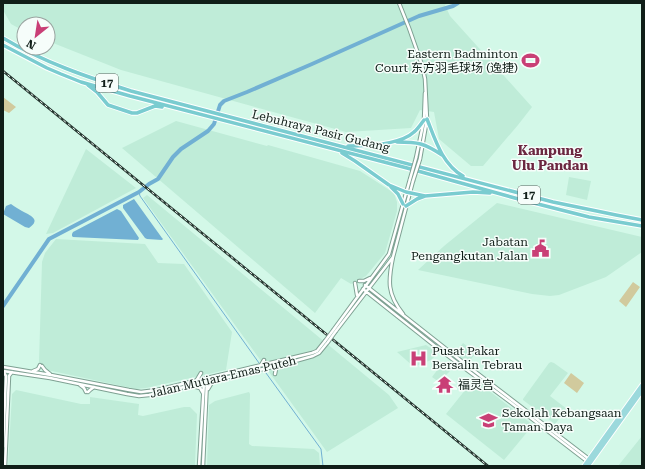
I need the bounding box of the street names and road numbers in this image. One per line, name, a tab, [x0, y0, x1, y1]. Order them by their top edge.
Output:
road number: 17	[96, 74, 118, 92]
street label: Lebuhraya Pasir Gudang	[251, 107, 392, 155]
road number: 17	[518, 186, 540, 204]
street label: Jalan Mutiara Emas Puteh	[148, 353, 298, 401]

